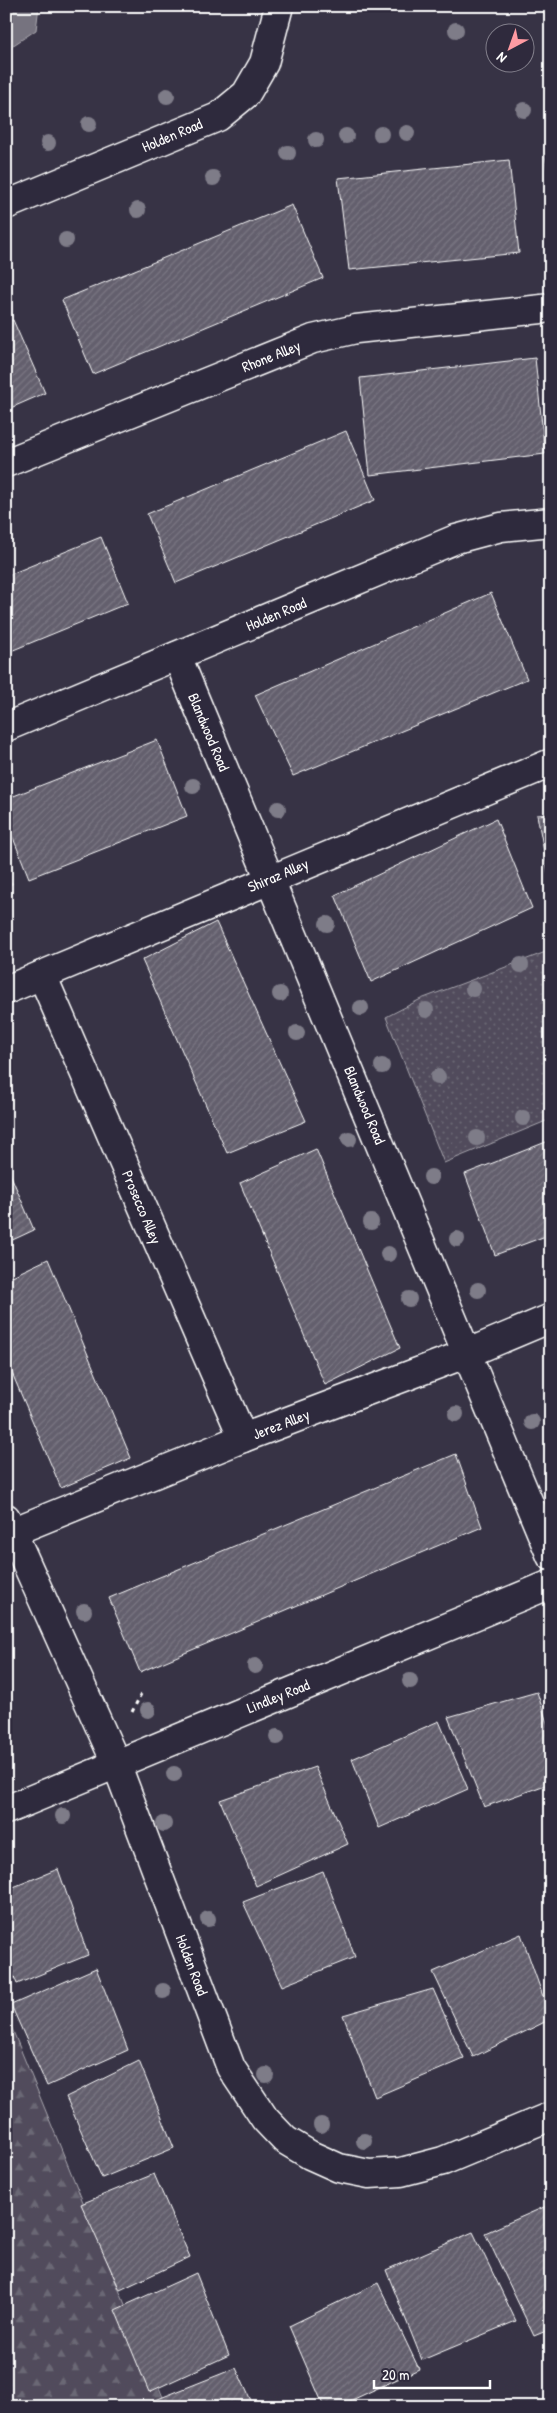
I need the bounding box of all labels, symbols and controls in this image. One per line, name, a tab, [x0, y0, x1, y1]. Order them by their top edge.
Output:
north arrow	[484, 22, 534, 72]
text: N	[492, 48, 510, 68]
street label: Holden Road	[139, 113, 206, 157]
street label: Rhone Alley	[239, 335, 303, 377]
street label: Holden Road	[243, 592, 310, 636]
street label: Blandwood Road	[183, 690, 235, 774]
street label: Shiraz Alley	[244, 853, 312, 897]
street label: Blandwood Road	[339, 1063, 391, 1147]
street label: Prosecco Alley	[117, 1167, 167, 1247]
street label: Jerez Alley	[250, 1404, 312, 1444]
street label: Lindley Road	[244, 1674, 313, 1718]
street label: Holden Road	[171, 1932, 213, 1999]
scale bar	[374, 2358, 491, 2390]
text: 20 m	[382, 2364, 409, 2385]

